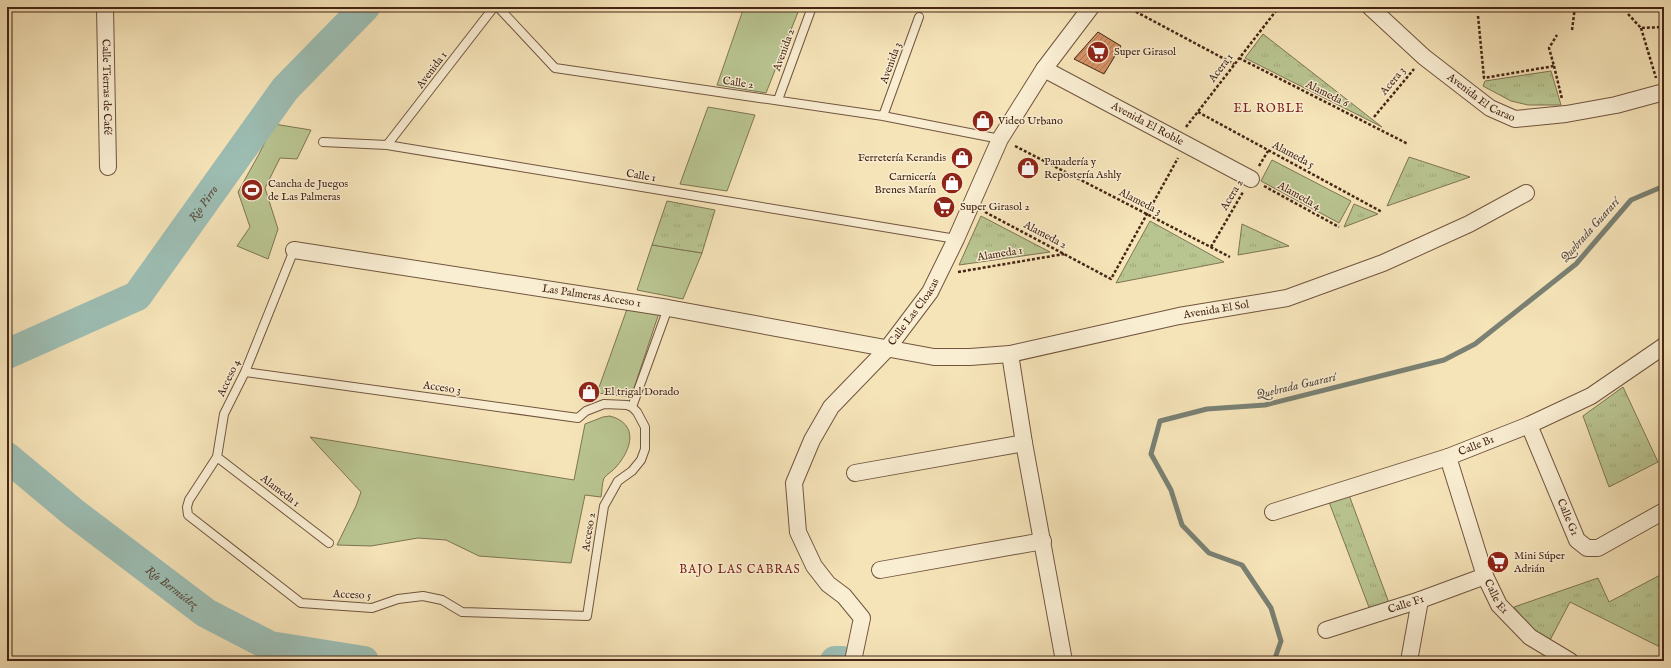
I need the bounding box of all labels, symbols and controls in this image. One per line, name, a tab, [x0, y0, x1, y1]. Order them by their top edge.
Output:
street label: Avenida 2	[770, 27, 798, 74]
street label: Calle Tierras de Café	[99, 39, 114, 135]
supermarket icon: Super Girasol	[1085, 39, 1111, 65]
street label: Avenida 3	[877, 40, 905, 87]
place label: Super Girasol	[1114, 45, 1176, 59]
street label: Avenida 1	[413, 49, 451, 92]
street label: Acera 1	[1205, 51, 1236, 86]
street label: Acera 3	[1377, 64, 1409, 99]
street label: Avenida El Carao	[1443, 70, 1517, 125]
street label: Calle 2	[722, 74, 754, 92]
street label: Alameda 6	[1302, 77, 1351, 111]
street label: Avenida El Roble	[1108, 98, 1186, 149]
district label: EL ROBLE	[1234, 101, 1304, 116]
shop icon: Video Urbano	[970, 108, 996, 134]
place label: Video Urbano	[997, 114, 1063, 128]
street label: Alameda 5	[1269, 138, 1316, 172]
shop icon: Ferretería Kerandis	[949, 145, 975, 171]
place label: Ferretería Kerandis	[858, 151, 946, 165]
shop icon: Panadería y Repostería Ashly	[1015, 155, 1041, 181]
place label: Panadería y Repostería Ashly	[1044, 155, 1122, 182]
street label: Calle 1	[625, 167, 657, 185]
place label: Carnicería Brenes Marín	[875, 170, 936, 197]
shop icon: Carnicería Brenes Marín	[939, 170, 965, 196]
sports icon: Cancha de Juegos de Las Palmeras	[239, 177, 265, 203]
place label: Cancha de Juegos de Las Palmeras	[268, 177, 348, 204]
street label: Acera 2	[1217, 177, 1247, 214]
street label: Alameda 4	[1274, 178, 1324, 214]
water label: Rio Pirro	[185, 182, 221, 225]
street label: Alameda 3	[1116, 185, 1164, 219]
water label: Quebrada Guararí	[1557, 193, 1624, 265]
supermarket icon: Super Girasol 2	[931, 194, 957, 220]
place label: Super Girasol 2	[960, 200, 1030, 214]
street label: Alameda 2	[1020, 217, 1069, 252]
street label: Alameda 1	[975, 244, 1024, 265]
street label: Calle Las Cloacas	[885, 276, 943, 349]
street label: Las Palmeras Acceso 1	[541, 282, 642, 311]
street label: Avenida El Sol	[1181, 297, 1250, 322]
street label: Acceso 4	[214, 357, 244, 400]
water label: Quebrada Guararí	[1255, 369, 1340, 402]
street label: Acceso 3	[421, 378, 462, 398]
shop icon: El trigal Dorado	[576, 379, 602, 405]
place label: El trigal Dorado	[604, 385, 679, 399]
street label: Calle B1	[1456, 432, 1496, 459]
street label: Alameda 1	[257, 471, 303, 510]
street label: Calle G1	[1554, 497, 1581, 538]
street label: Acceso 2	[579, 511, 599, 553]
supermarket icon: Mini Súper Adrián	[1485, 549, 1511, 575]
place label: Mini Súper Adrián	[1513, 549, 1565, 576]
water label: Río Bermúdez	[143, 562, 202, 613]
district label: BAJO LAS CABRAS	[679, 562, 801, 578]
street label: Calle E1	[1481, 577, 1511, 617]
street label: Acceso 5	[332, 587, 371, 603]
street label: Calle F1	[1386, 592, 1426, 617]

